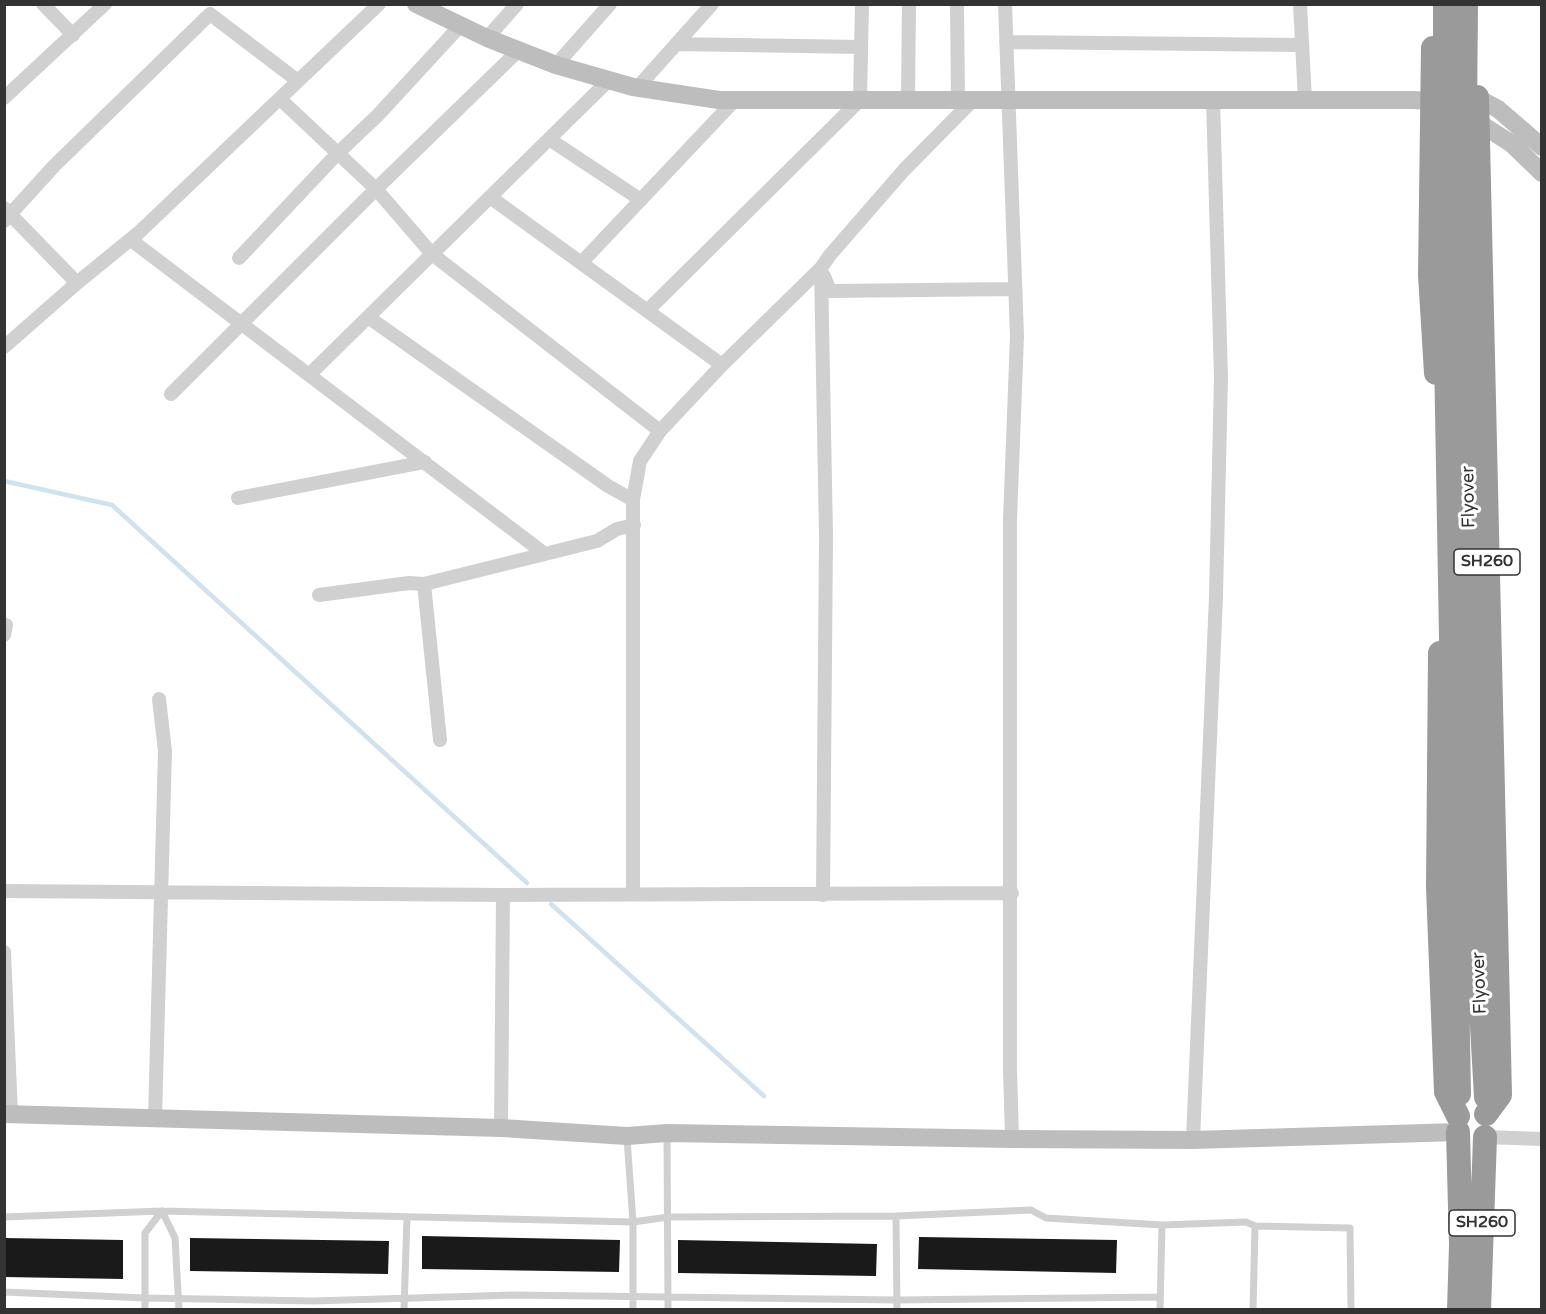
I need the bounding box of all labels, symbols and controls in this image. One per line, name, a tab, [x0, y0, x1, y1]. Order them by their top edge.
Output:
street label: Flyover	[1458, 466, 1480, 528]
road number: SH260	[1454, 549, 1520, 575]
street label: Flyover	[1468, 952, 1492, 1014]
road number: SH260	[1449, 1210, 1515, 1236]

